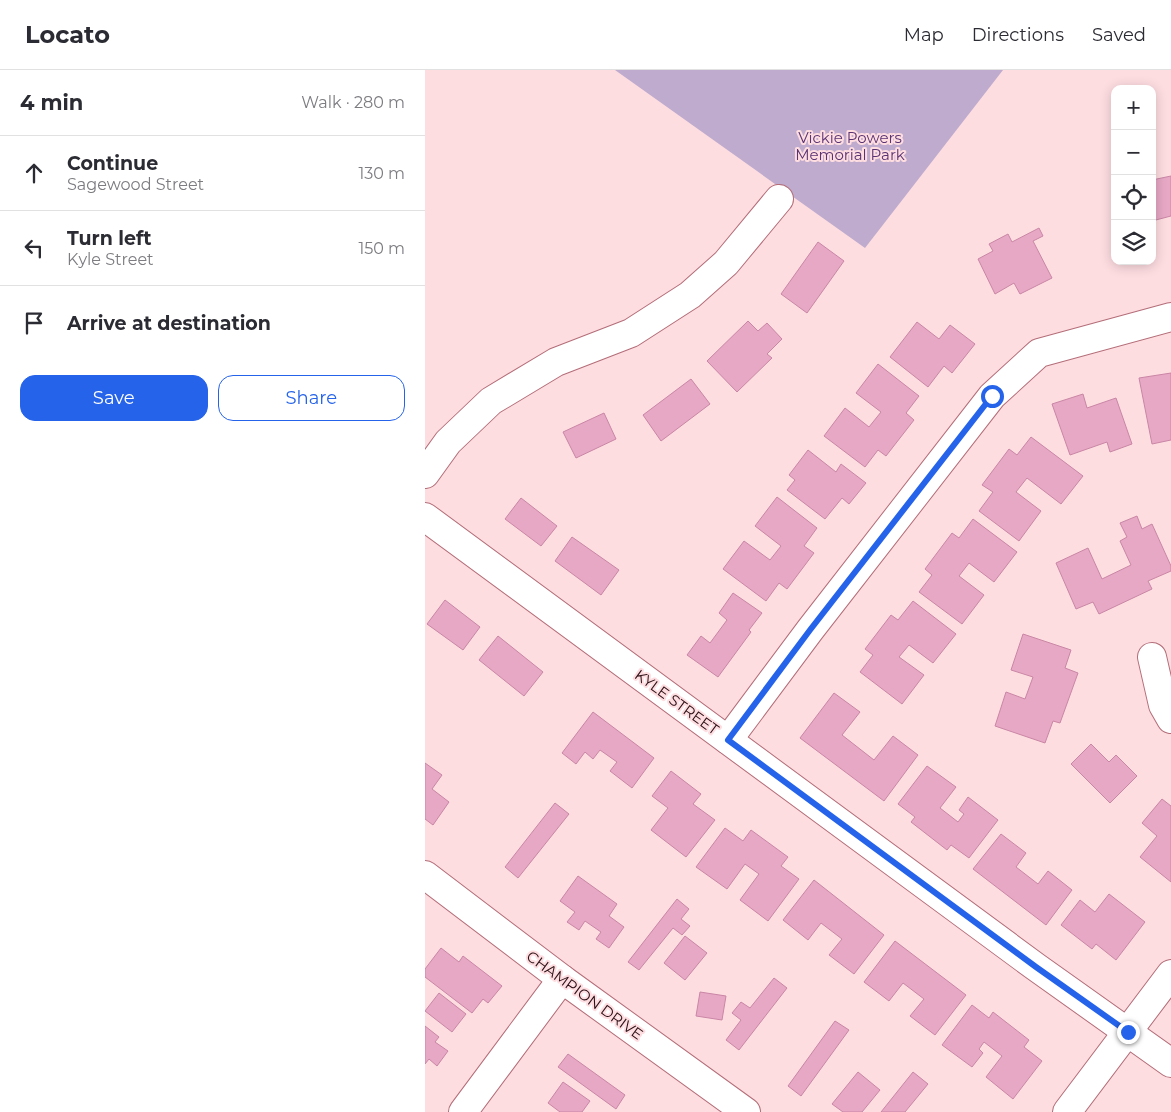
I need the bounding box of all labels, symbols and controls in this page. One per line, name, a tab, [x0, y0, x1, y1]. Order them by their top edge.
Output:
text: Locato	[25, 20, 110, 49]
text: Map	[904, 24, 944, 46]
text: Directions	[972, 24, 1064, 46]
text: Saved	[1092, 24, 1146, 46]
map controls	[1111, 85, 1156, 265]
button: +	[1111, 85, 1156, 130]
text: 4 min	[20, 90, 83, 115]
text: Walk · 280 m	[301, 93, 405, 112]
park label: Vickie Powers Memorial Park	[795, 128, 905, 164]
button: −	[1111, 130, 1156, 175]
text: Continue	[67, 152, 158, 175]
icon: ahead	[20, 159, 48, 187]
text: 130 m	[358, 164, 405, 183]
text: Sagewood Street	[67, 175, 204, 194]
button: locate	[1111, 175, 1156, 220]
button: layers	[1111, 220, 1156, 265]
text: Turn left	[67, 227, 152, 250]
icon: left	[20, 234, 48, 262]
text: 150 m	[358, 239, 405, 258]
text: Kyle Street	[67, 250, 154, 269]
icon: arrive	[20, 309, 48, 337]
text: Arrive at destination	[67, 312, 271, 335]
button: Save	[20, 375, 208, 421]
button: Share	[218, 375, 405, 421]
route start	[981, 385, 1004, 408]
street label: KYLE STREET	[631, 665, 723, 739]
street label: CHAMPION DRIVE	[523, 946, 647, 1044]
route end	[1117, 1021, 1140, 1044]

